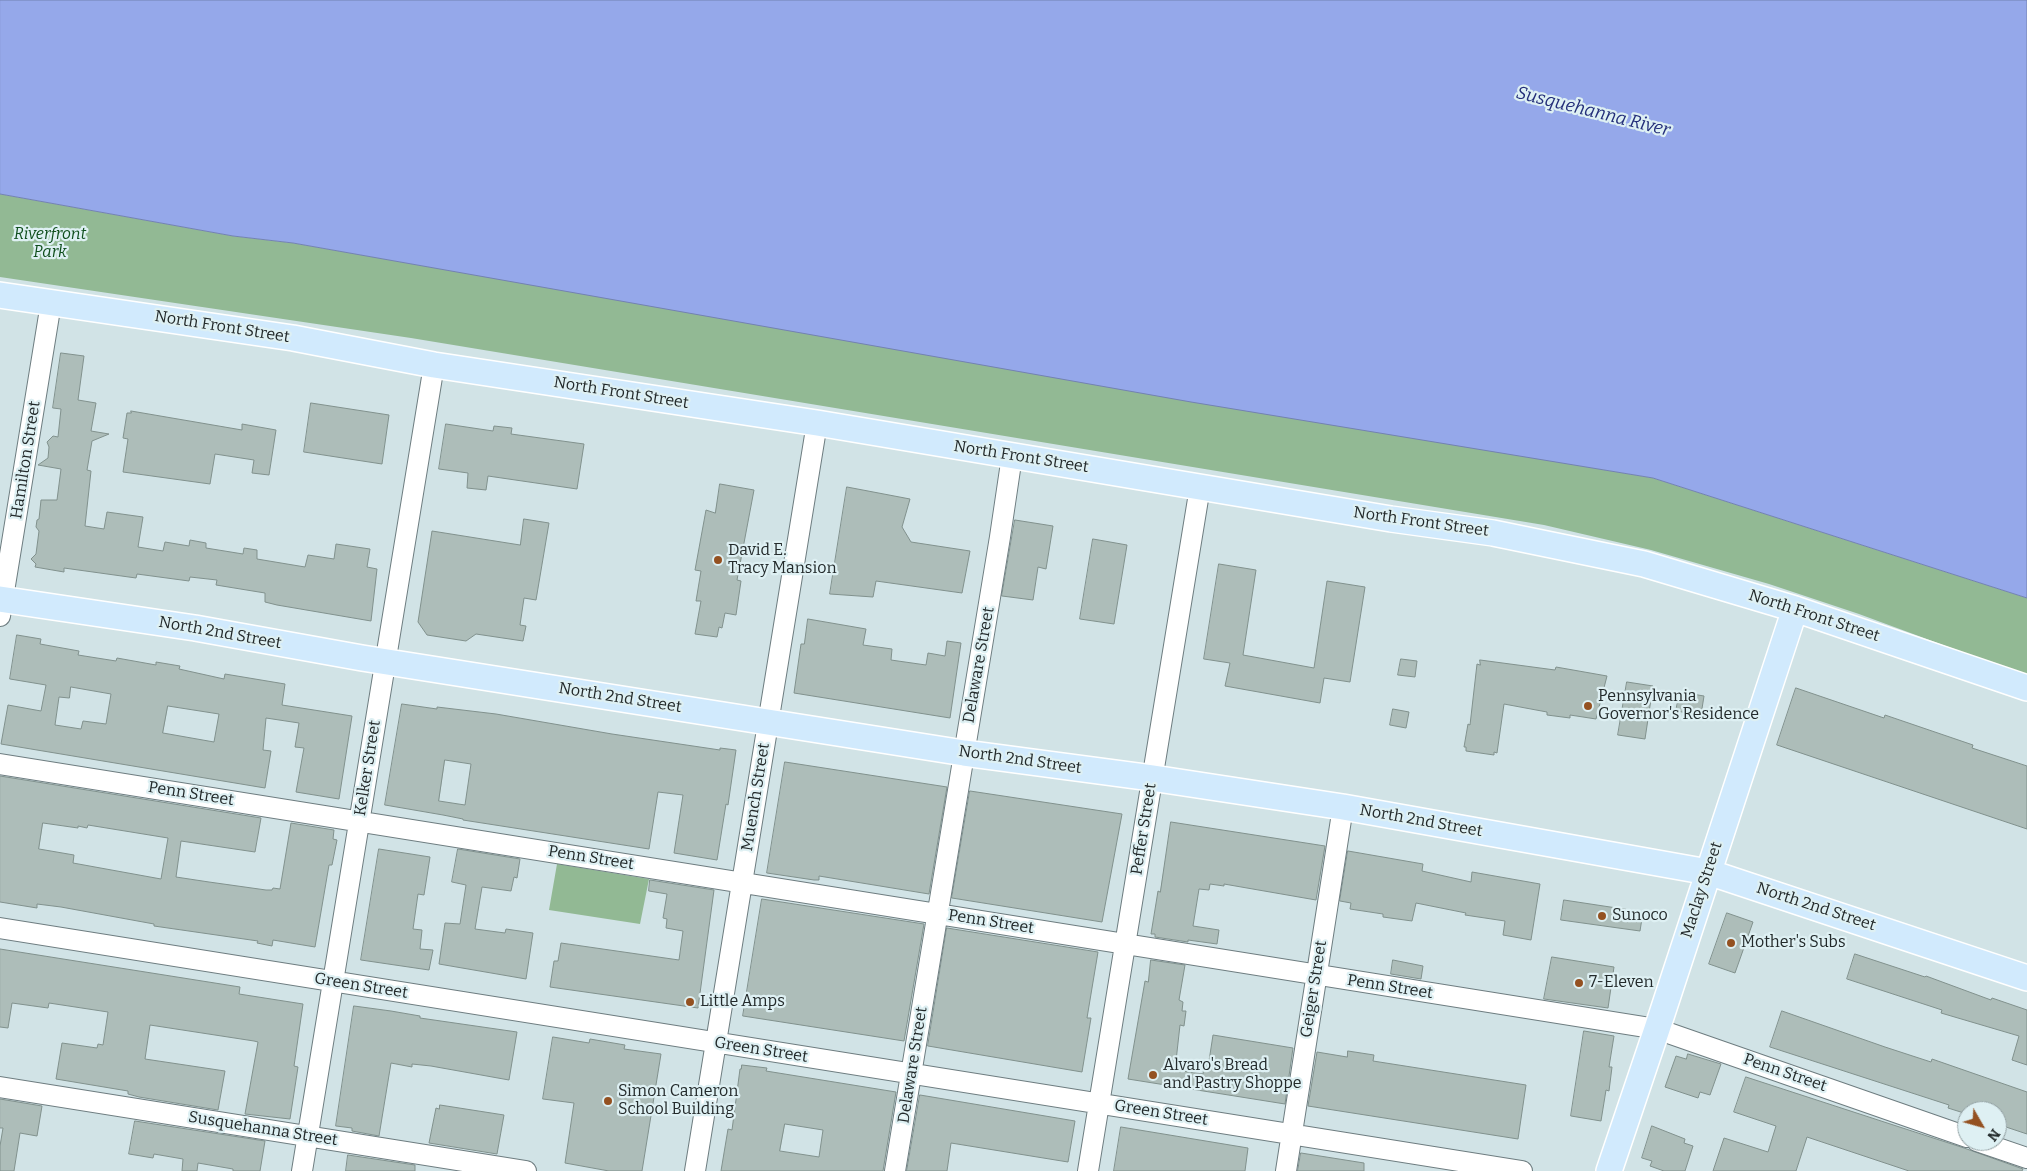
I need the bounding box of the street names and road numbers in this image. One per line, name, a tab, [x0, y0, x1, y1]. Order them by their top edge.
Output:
street label: North Front Street	[153, 307, 291, 347]
street label: North Front Street	[552, 373, 690, 413]
street label: Hamilton Street	[7, 400, 45, 520]
street label: North Front Street	[952, 437, 1090, 477]
street label: North Front Street	[1352, 503, 1490, 541]
street label: North Front Street	[1746, 586, 1882, 646]
street label: Delaware Street	[959, 605, 999, 725]
street label: North 2nd Street	[157, 613, 283, 653]
street label: North 2nd Street	[557, 679, 683, 717]
street label: Kelker Street	[351, 719, 385, 817]
street label: Muench Street	[738, 742, 774, 852]
street label: North 2nd Street	[957, 742, 1083, 778]
street label: Penn Street	[147, 778, 235, 810]
street label: Peffer Street	[1127, 782, 1161, 876]
street label: North 2nd Street	[1358, 801, 1484, 841]
street label: Maclay Street	[1677, 839, 1727, 941]
street label: Penn Street	[547, 842, 635, 874]
street label: North 2nd Street	[1754, 879, 1878, 935]
street label: Penn Street	[947, 906, 1035, 938]
street label: Geiger Street	[1297, 939, 1331, 1039]
street label: Green Street	[313, 969, 409, 1003]
street label: Penn Street	[1346, 971, 1434, 1003]
street label: Delaware Street	[894, 1005, 932, 1125]
street label: Green Street	[713, 1033, 809, 1067]
street label: Penn Street	[1741, 1050, 1829, 1096]
street label: Green Street	[1113, 1096, 1209, 1130]
street label: Susquehanna Street	[187, 1108, 339, 1150]

